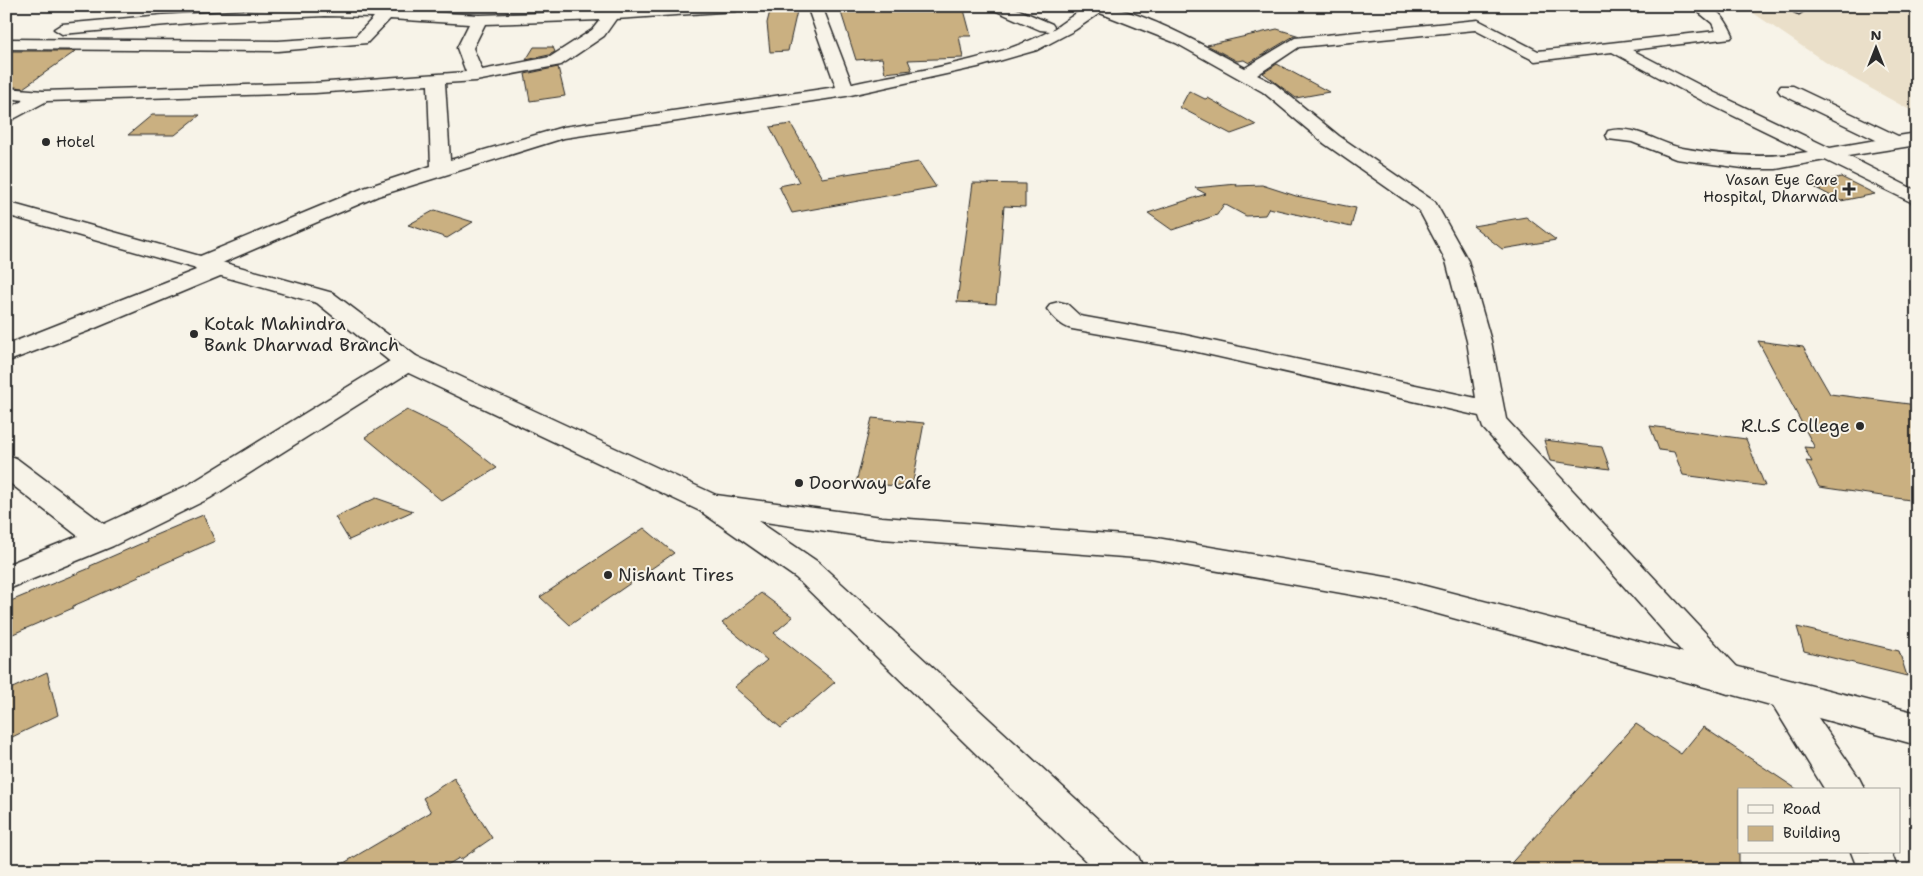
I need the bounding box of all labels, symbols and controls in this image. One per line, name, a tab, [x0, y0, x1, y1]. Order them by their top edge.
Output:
north arrow	[1850, 22, 1900, 72]
text: N	[1870, 26, 1882, 44]
place label: Hotel	[56, 132, 95, 152]
marker: Hotel	[40, 136, 52, 148]
place label: Vasan Eye Care Hospital, Dharwad	[1703, 170, 1838, 207]
marker: Vasan Eye Care Hospital, Dharwad	[1842, 182, 1856, 196]
place label: Kotak Mahindra Bank Dharwad Branch	[204, 312, 399, 357]
marker: Kotak Mahindra Bank Dharwad Branch	[188, 328, 200, 340]
place label: R.L.S College	[1741, 414, 1850, 438]
marker: R.L.S College	[1854, 420, 1866, 432]
place label: Doorway Cafe	[809, 471, 931, 495]
marker: Doorway Cafe	[793, 477, 805, 489]
place label: Nishant Tires	[618, 563, 734, 587]
marker: Nishant Tires	[602, 569, 614, 581]
legend	[1738, 788, 1900, 854]
text: Road	[1783, 799, 1821, 819]
text: Building	[1783, 823, 1840, 843]

